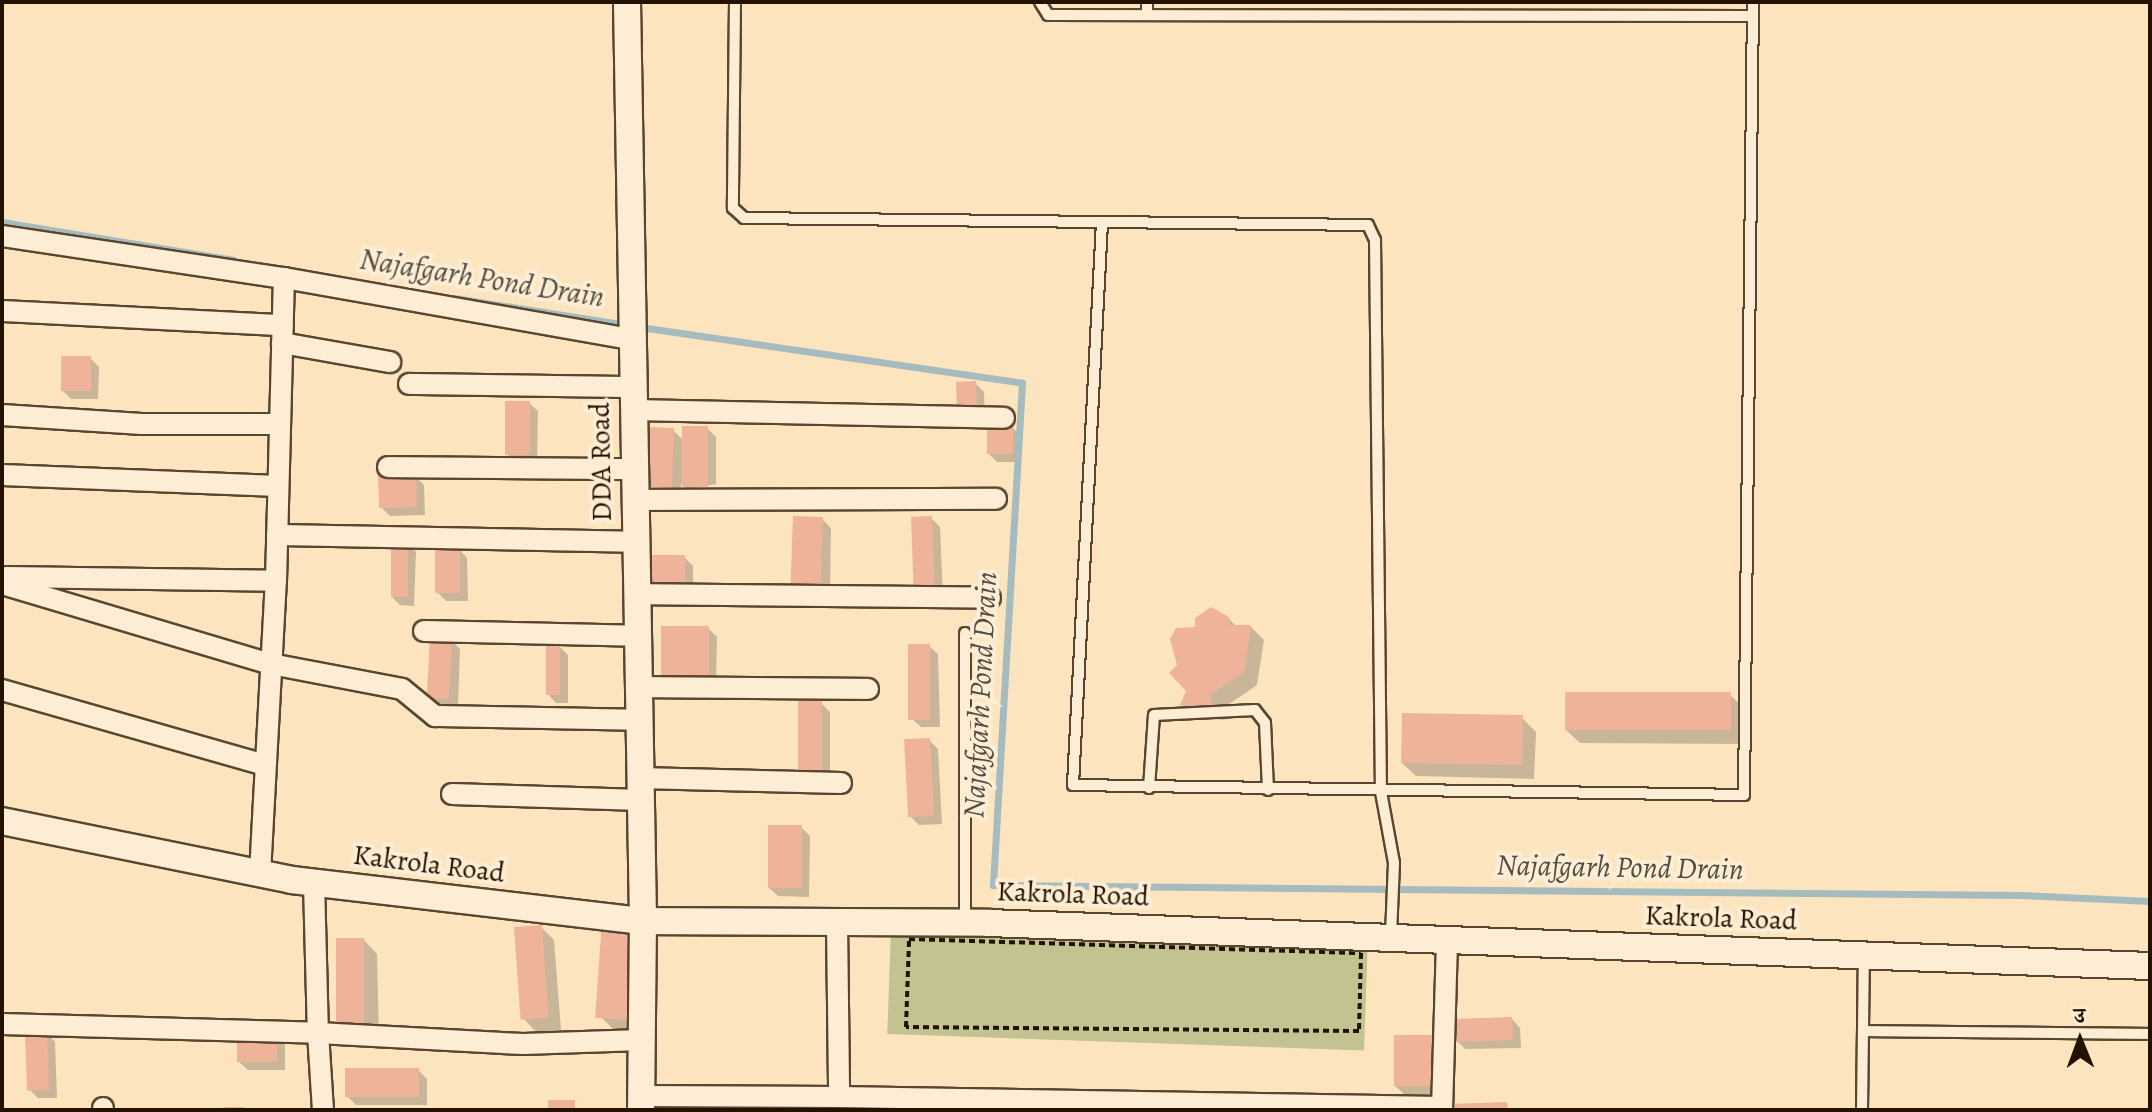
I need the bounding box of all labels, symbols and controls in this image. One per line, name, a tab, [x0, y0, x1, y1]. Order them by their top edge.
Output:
water label: Najafgarh Pond Drain	[357, 241, 607, 315]
street label: DDA Road	[583, 402, 619, 522]
water label: Najafgarh Pond Drain	[956, 571, 1004, 819]
street label: Kakrola Road	[351, 838, 507, 890]
water label: Najafgarh Pond Drain	[1496, 847, 1744, 887]
street label: Kakrola Road	[996, 875, 1150, 913]
street label: Kakrola Road	[1644, 899, 1798, 937]
north arrow	[2040, 1000, 2120, 1080]
text: उ	[2074, 1001, 2085, 1031]

